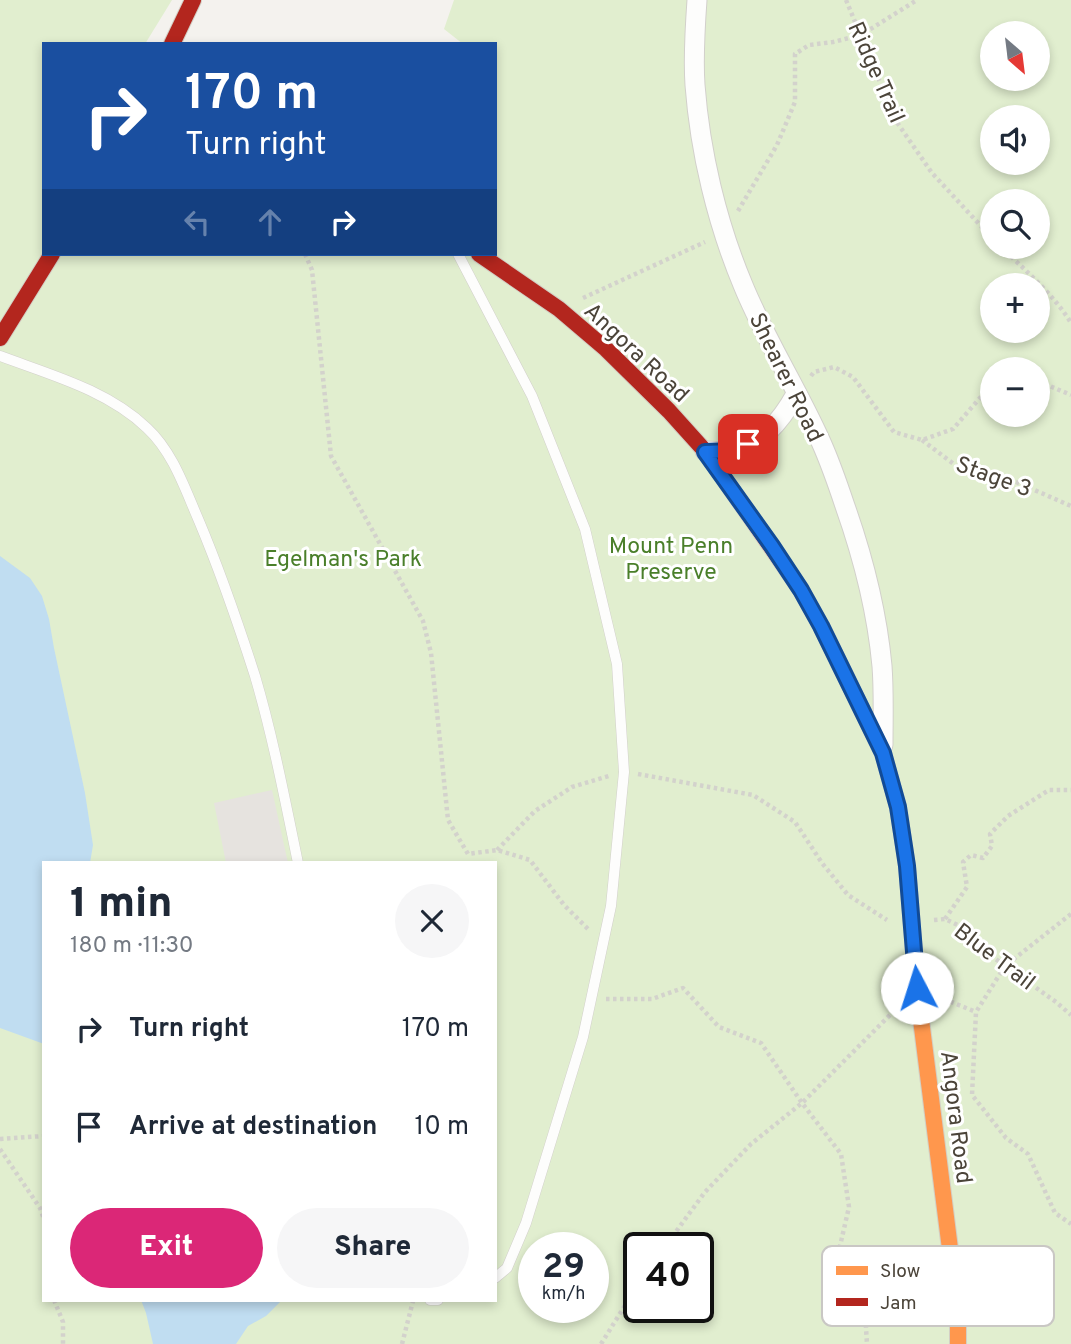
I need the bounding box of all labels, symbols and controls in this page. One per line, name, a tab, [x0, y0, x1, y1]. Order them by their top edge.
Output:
street label: Ridge Trail	[840, 18, 910, 128]
north arrow	[980, 21, 1050, 91]
map controls	[980, 21, 1050, 427]
text: 170 m	[185, 65, 318, 127]
icon: right	[70, 70, 161, 161]
button: sound	[980, 105, 1050, 175]
text: Turn right	[185, 126, 327, 166]
button: search	[980, 189, 1050, 259]
icon: left	[178, 203, 216, 241]
icon: ahead	[251, 203, 289, 241]
icon: right	[324, 203, 362, 241]
button: +	[980, 273, 1050, 343]
street label: Angora Road	[577, 298, 694, 410]
street label: Shearer Road	[741, 309, 829, 448]
button: −	[980, 357, 1050, 427]
pin	[718, 414, 778, 474]
icon: arrive	[729, 425, 767, 463]
street label: Stage 3	[951, 451, 1035, 505]
park label: Mount Penn Preserve	[609, 533, 733, 588]
park label: Egelman's Park	[264, 546, 422, 575]
text: 1 min	[70, 879, 173, 932]
button: close	[395, 884, 469, 958]
street label: Blue Trail	[947, 918, 1040, 998]
text: 180 m · 11:30	[70, 932, 194, 961]
position arrow	[880, 951, 954, 1025]
icon: right	[70, 1010, 108, 1048]
text: Turn right	[129, 1013, 249, 1046]
text: 170 m	[402, 1013, 469, 1046]
street label: Angora Road	[932, 1049, 977, 1185]
icon: arrive	[70, 1108, 108, 1146]
text: Arrive at destination	[129, 1111, 377, 1144]
text: 10 m	[414, 1111, 469, 1144]
button: Exit	[70, 1208, 263, 1288]
button: Share	[277, 1208, 469, 1288]
speed limit sign: 40	[623, 1232, 714, 1323]
text: 29	[542, 1246, 585, 1290]
legend	[822, 1246, 1054, 1326]
text: Slow	[880, 1260, 920, 1284]
text: km/h	[542, 1283, 585, 1306]
text: Jam	[880, 1292, 917, 1316]

